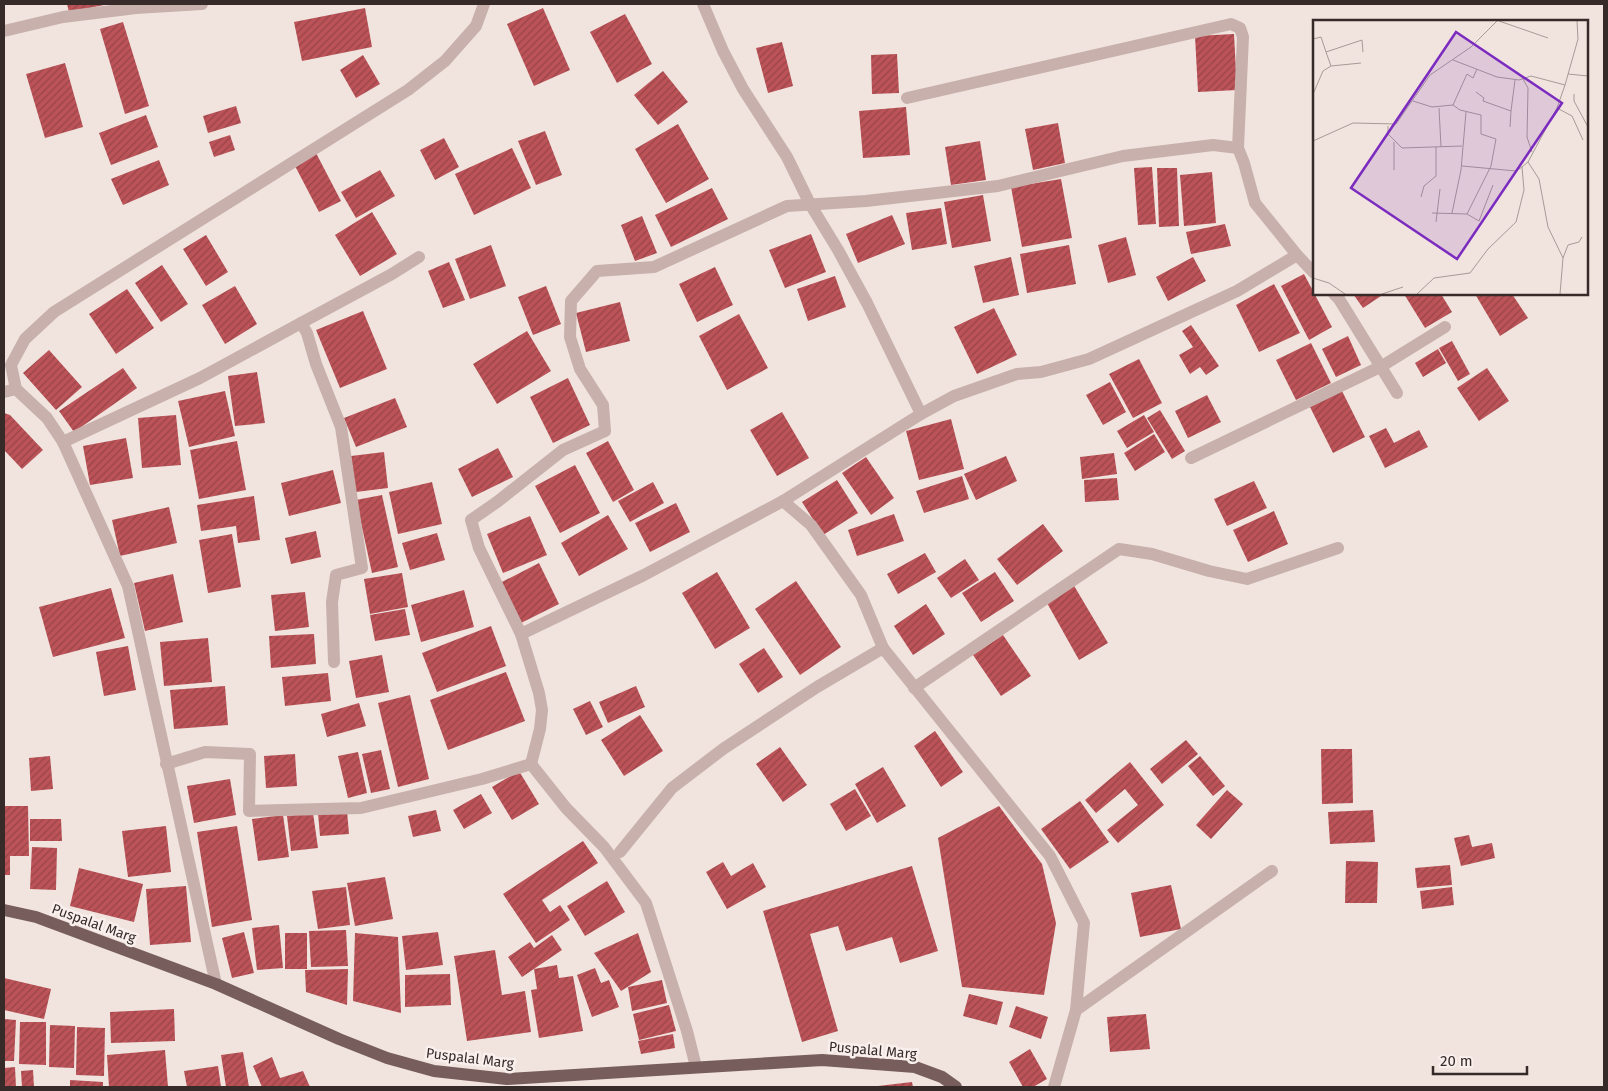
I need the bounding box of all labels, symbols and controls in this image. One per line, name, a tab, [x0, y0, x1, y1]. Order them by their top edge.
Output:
inset map	[1313, 20, 1588, 295]
street label: Puspalal Marg	[49, 900, 139, 947]
street label: Puspalal Marg	[828, 1038, 918, 1063]
scale bar	[1433, 1044, 1527, 1076]
street label: Puspalal Marg	[425, 1045, 516, 1072]
text: 20 m	[1440, 1052, 1473, 1070]

